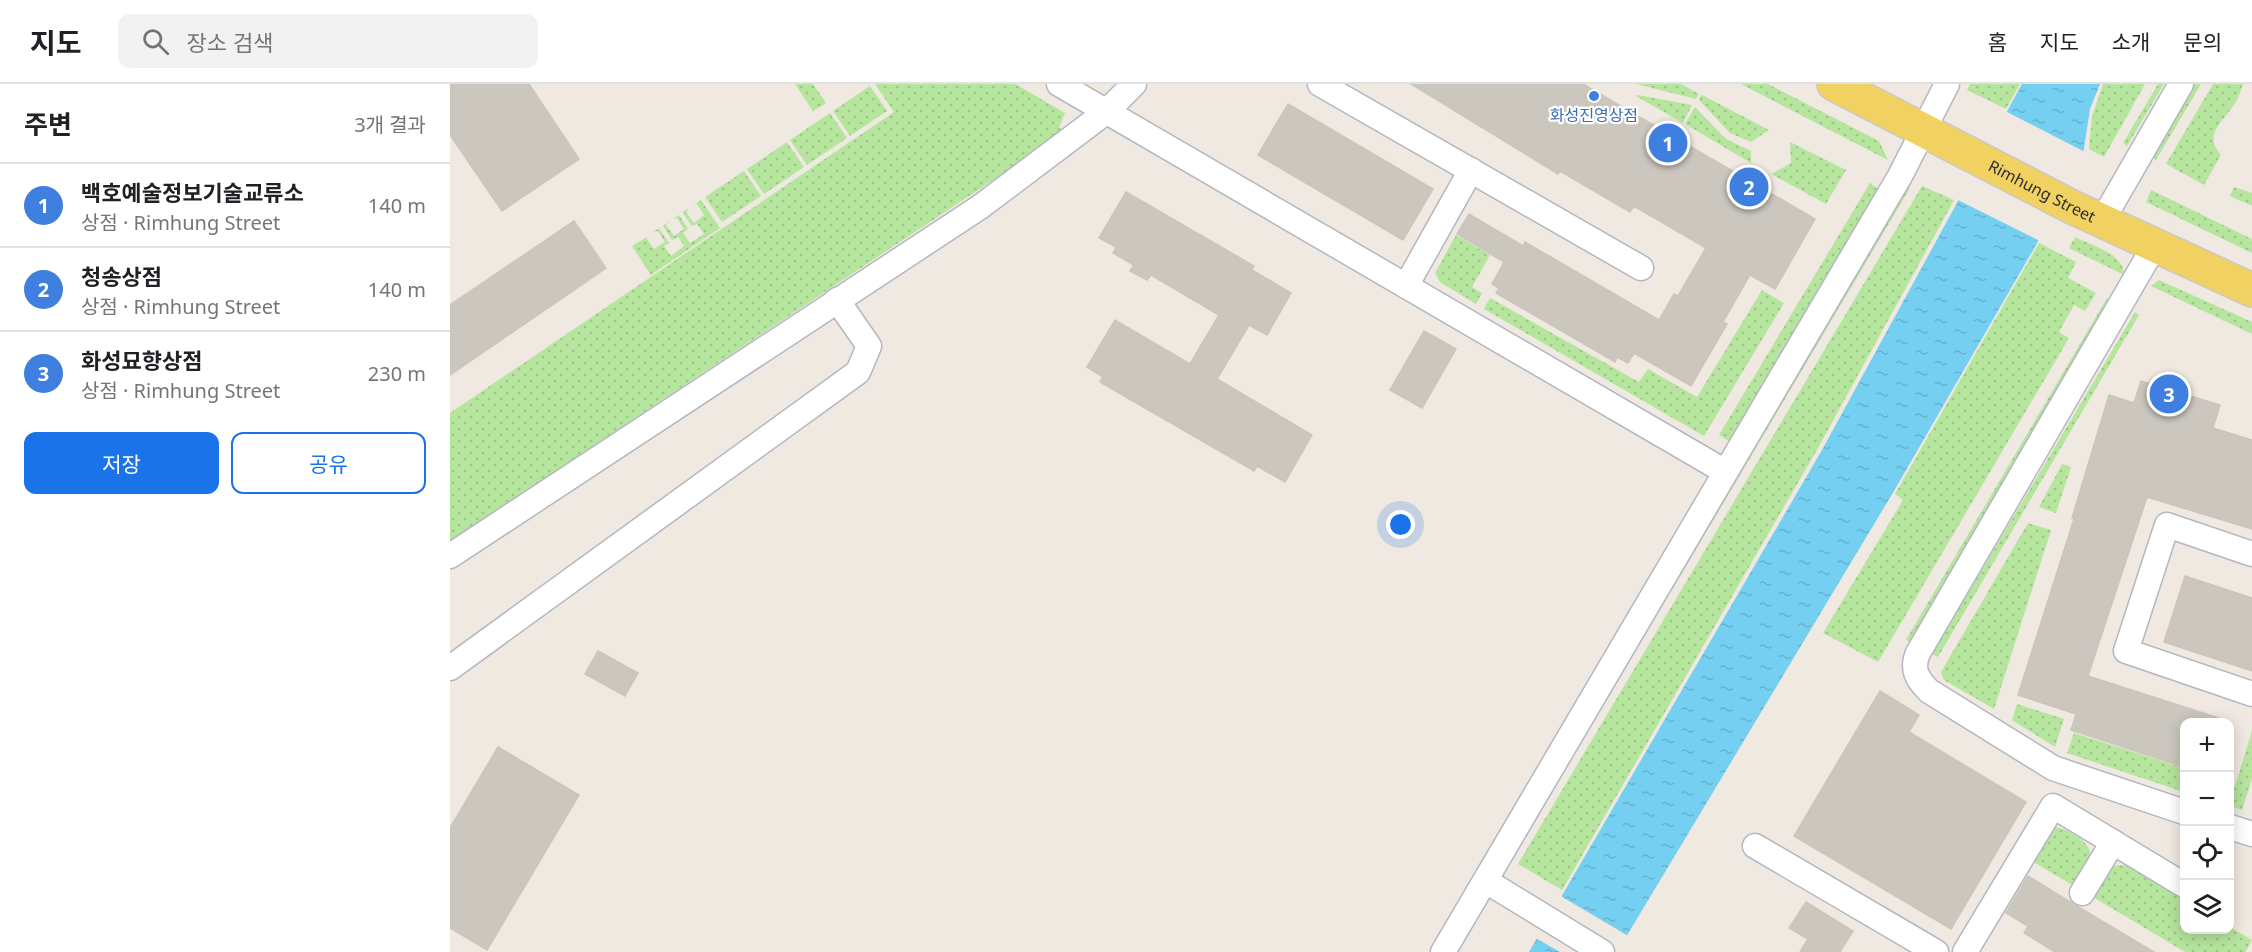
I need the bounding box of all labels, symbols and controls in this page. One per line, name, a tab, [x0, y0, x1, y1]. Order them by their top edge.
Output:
search box	[118, 14, 538, 68]
text: 지도	[30, 23, 82, 61]
icon: search	[139, 25, 172, 58]
text: 장소 검색	[187, 27, 273, 57]
text: 홈	[1988, 28, 2007, 56]
text: 지도	[2040, 28, 2079, 56]
text: 소개	[2112, 28, 2150, 56]
text: 문의	[2183, 28, 2222, 56]
marker: 화성진영상점	[1587, 89, 1601, 103]
place label: 화성진영상점	[1550, 104, 1638, 126]
text: 주변	[24, 106, 72, 142]
text: 3개 결과	[354, 111, 426, 138]
pin: 1	[1648, 120, 1688, 166]
street label: Rimhung Street	[1985, 155, 2099, 227]
pin: 2	[1730, 164, 1768, 210]
text: 백호예술정보기술교류소	[81, 177, 304, 207]
text: 1	[38, 192, 49, 219]
text: 140 m	[368, 192, 426, 219]
text: 상점 · Rimhung Street	[81, 209, 280, 236]
text: 청송상점	[81, 261, 162, 291]
text: 2	[38, 276, 49, 303]
text: 140 m	[368, 276, 426, 303]
text: 상점 · Rimhung Street	[81, 293, 280, 320]
text: 화성묘향상점	[81, 345, 202, 375]
text: 3	[38, 360, 49, 387]
text: 230 m	[368, 360, 426, 387]
pin: 3	[2150, 372, 2188, 416]
text: 상점 · Rimhung Street	[81, 377, 280, 404]
button: 저장	[24, 432, 219, 494]
button: 공유	[231, 432, 426, 494]
your location	[1386, 510, 1415, 539]
map controls	[2180, 718, 2234, 934]
button: +	[2180, 718, 2234, 772]
button: −	[2180, 772, 2234, 826]
button: locate	[2180, 826, 2234, 880]
button: layers	[2180, 880, 2234, 934]

